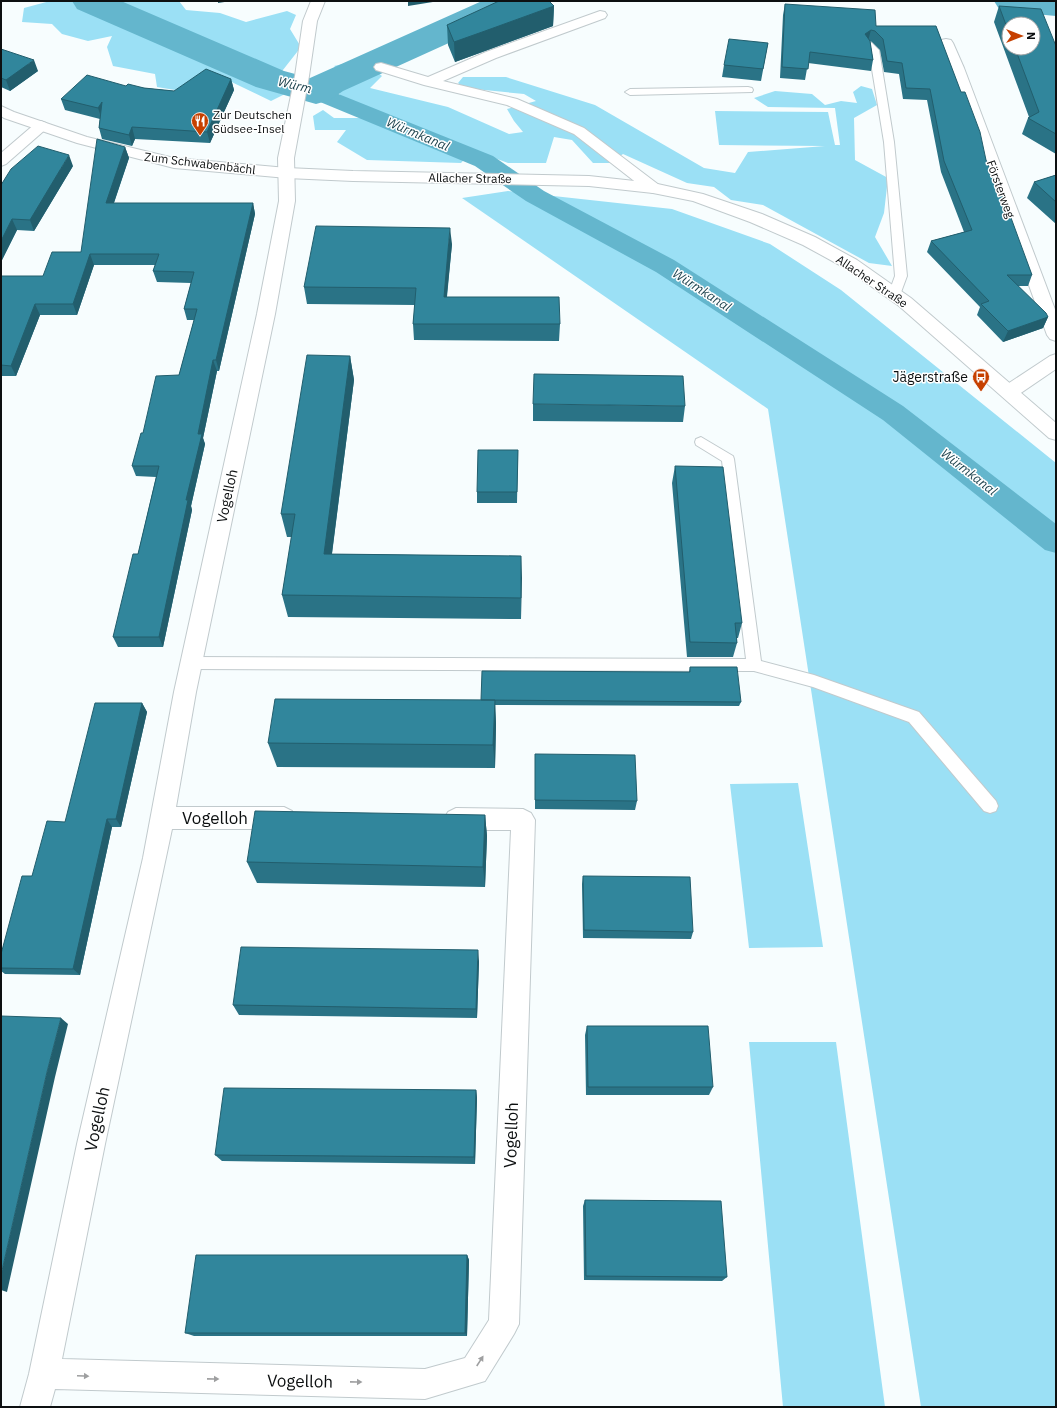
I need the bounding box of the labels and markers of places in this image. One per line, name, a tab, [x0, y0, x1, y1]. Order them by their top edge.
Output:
place label: Zur Deutschen Südsee-Insel	[213, 107, 292, 136]
restaurant icon: Zur Deutschen Südsee-Insel	[190, 111, 210, 136]
bus stop icon: Jägerstraße	[971, 367, 991, 392]
place label: Jägerstraße	[892, 368, 968, 386]

